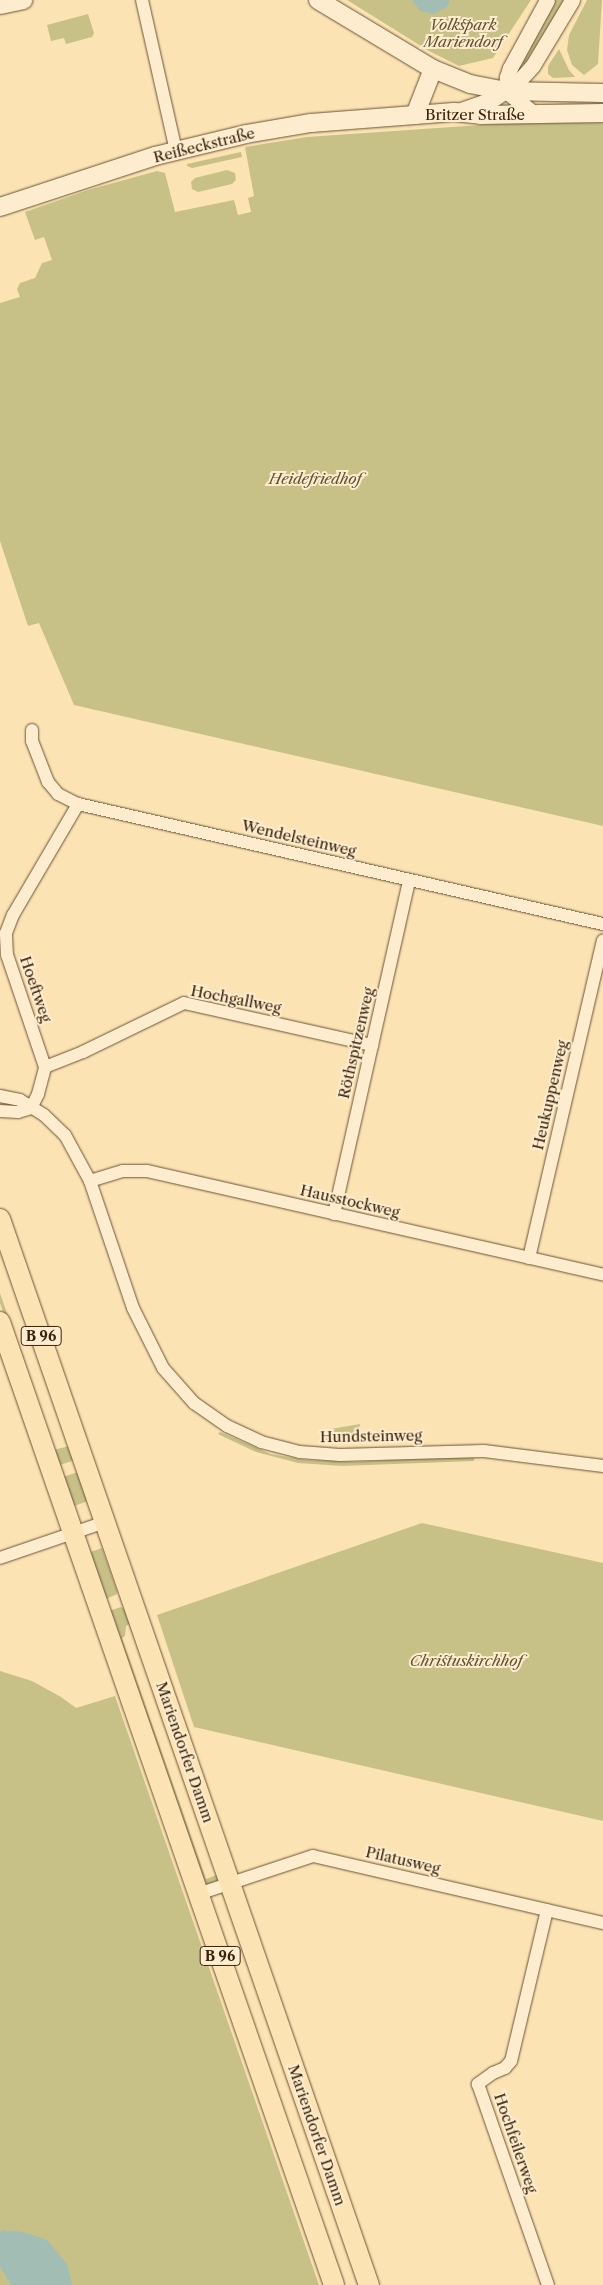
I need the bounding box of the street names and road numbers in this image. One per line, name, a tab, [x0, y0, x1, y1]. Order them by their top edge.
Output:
street label: Britzer Straße	[425, 106, 525, 124]
street label: Reißeckstraße	[151, 124, 257, 166]
street label: Wendelsteinweg	[240, 816, 358, 860]
street label: Hoeftweg	[16, 954, 56, 1024]
street label: Hochgallweg	[189, 981, 283, 1017]
street label: Röthspitzenweg	[334, 986, 378, 1100]
street label: Heukuppenweg	[529, 1038, 571, 1152]
street label: Hausstockweg	[298, 1181, 402, 1221]
road number: B 96	[20, 1324, 62, 1348]
street label: Hundsteinweg	[320, 1426, 422, 1446]
street label: Mariendorfer Damm	[152, 1679, 218, 1825]
street label: Pilatusweg	[364, 1843, 442, 1877]
road number: B 96	[199, 1944, 241, 1968]
street label: Mariendorfer Damm	[284, 2062, 350, 2208]
street label: Hochfeilerweg	[490, 2091, 542, 2195]

